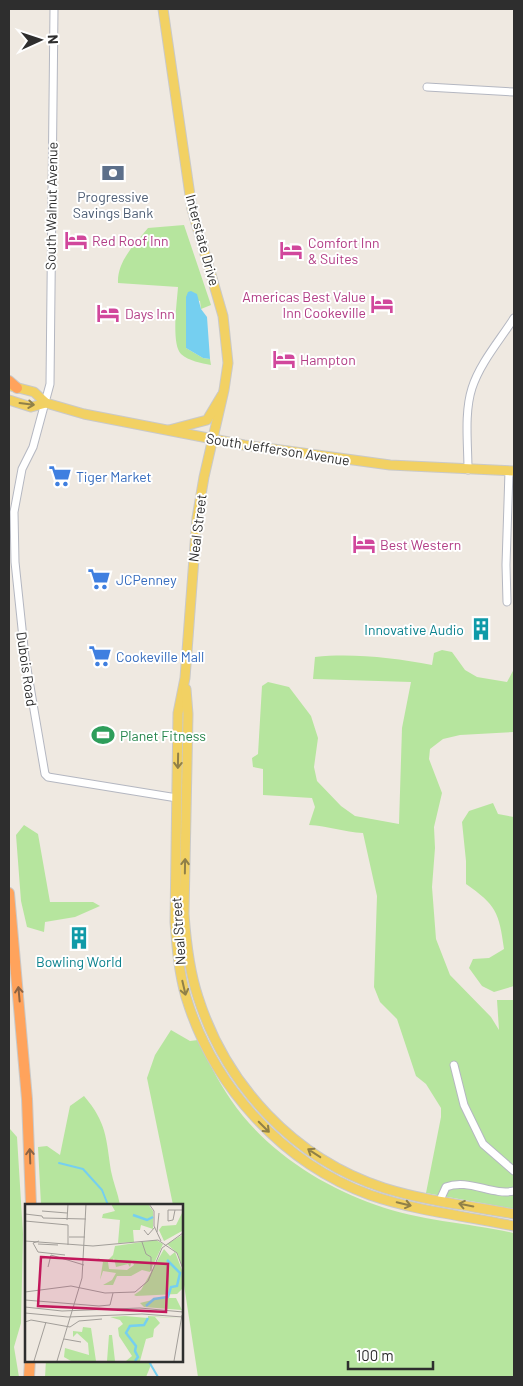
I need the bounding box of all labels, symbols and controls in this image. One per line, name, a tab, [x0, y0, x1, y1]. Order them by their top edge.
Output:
north arrow	[15, 15, 65, 65]
text: N	[45, 34, 62, 44]
street label: South Walnut Avenue	[41, 142, 61, 270]
bank icon: Progressive Savings Bank	[100, 160, 126, 186]
place label: Progressive Savings Bank	[73, 188, 153, 221]
street label: Interstate Drive	[183, 192, 223, 288]
hotel icon: Red Roof Inn	[63, 227, 89, 253]
place label: Red Roof Inn	[92, 232, 169, 249]
place label: Comfort Inn & Suites	[308, 234, 380, 267]
hotel icon: Comfort Inn & Suites	[278, 237, 304, 263]
place label: Americas Best Value Inn Cookeville	[242, 288, 366, 321]
hotel icon: Americas Best Value Inn Cookeville	[369, 291, 395, 317]
hotel icon: Days Inn	[95, 300, 121, 326]
place label: Days Inn	[125, 305, 175, 322]
hotel icon: Hampton	[271, 346, 297, 372]
place label: Hampton	[300, 351, 356, 368]
one-way arrow	[19, 399, 35, 409]
street label: South Jefferson Avenue	[205, 429, 351, 469]
supermarket icon: Tiger Market	[47, 463, 73, 489]
place label: Tiger Market	[76, 468, 152, 485]
street label: Neal Street	[184, 493, 210, 563]
hotel icon: Best Western	[351, 531, 377, 557]
place label: Best Western	[380, 536, 461, 553]
supermarket icon: JCPenney	[86, 566, 112, 592]
place label: JCPenney	[116, 571, 177, 588]
building icon: Innovative Audio	[468, 616, 494, 642]
place label: Innovative Audio	[364, 621, 464, 638]
street label: Dubois Road	[13, 631, 41, 707]
supermarket icon: Cookeville Mall	[87, 643, 113, 669]
place label: Cookeville Mall	[116, 648, 204, 665]
sports icon: Planet Fitness	[90, 722, 116, 748]
place label: Planet Fitness	[120, 727, 206, 744]
one-way arrow	[173, 752, 183, 769]
one-way arrow	[180, 858, 190, 874]
street label: Neal Street	[167, 896, 189, 966]
building icon: Bowling World	[66, 925, 92, 951]
place label: Bowling World	[36, 953, 122, 970]
one-way arrow	[180, 980, 189, 996]
one-way arrow	[14, 986, 23, 1002]
one-way arrow	[258, 1121, 270, 1133]
one-way arrow	[25, 1148, 35, 1164]
one-way arrow	[307, 1148, 321, 1158]
one-way arrow	[396, 1200, 412, 1209]
one-way arrow	[459, 1200, 475, 1210]
inset map	[25, 1204, 182, 1361]
scale bar	[348, 1338, 433, 1370]
text: 100 m	[356, 1346, 394, 1364]

